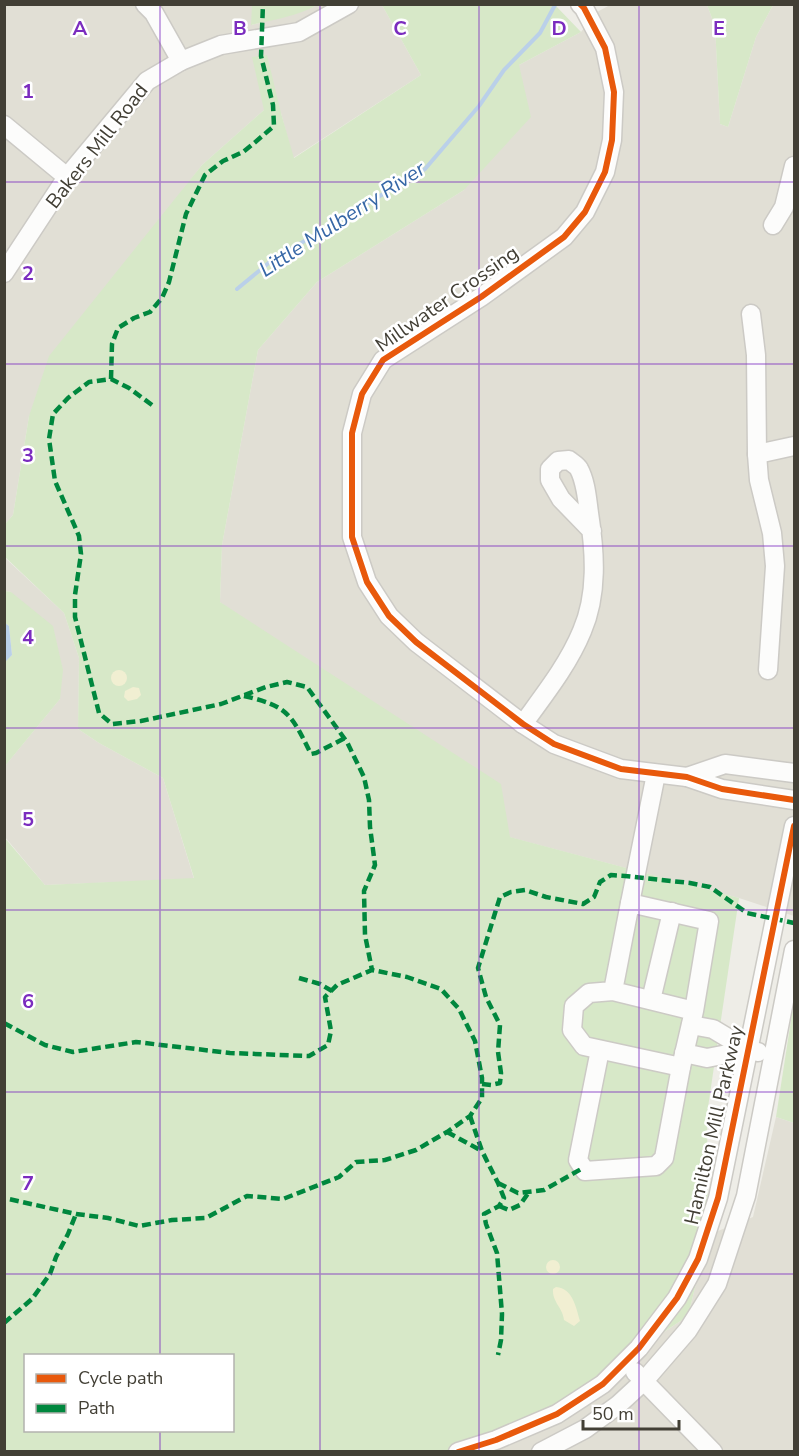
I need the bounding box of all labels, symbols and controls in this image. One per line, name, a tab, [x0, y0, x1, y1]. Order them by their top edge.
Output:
text: A	[73, 15, 88, 42]
text: B	[233, 15, 247, 42]
text: C	[393, 15, 407, 42]
text: D	[551, 15, 567, 42]
text: E	[713, 15, 725, 42]
text: 1	[22, 78, 34, 105]
street label: Bakers Mill Road	[40, 78, 154, 214]
water label: Little Mulberry River	[253, 154, 431, 283]
street label: Millwater Crossing	[370, 239, 524, 359]
text: 2	[22, 260, 34, 287]
text: 3	[22, 442, 34, 469]
text: 4	[22, 624, 34, 651]
text: 5	[22, 806, 34, 833]
text: 6	[22, 988, 34, 1015]
street label: Hamilton Mill Parkway	[678, 1022, 750, 1227]
text: 7	[22, 1170, 34, 1197]
legend	[24, 1354, 234, 1432]
text: Cycle path	[78, 1366, 163, 1390]
scale bar	[583, 1393, 679, 1431]
text: Path	[78, 1396, 115, 1420]
text: 50 m	[592, 1402, 634, 1426]

